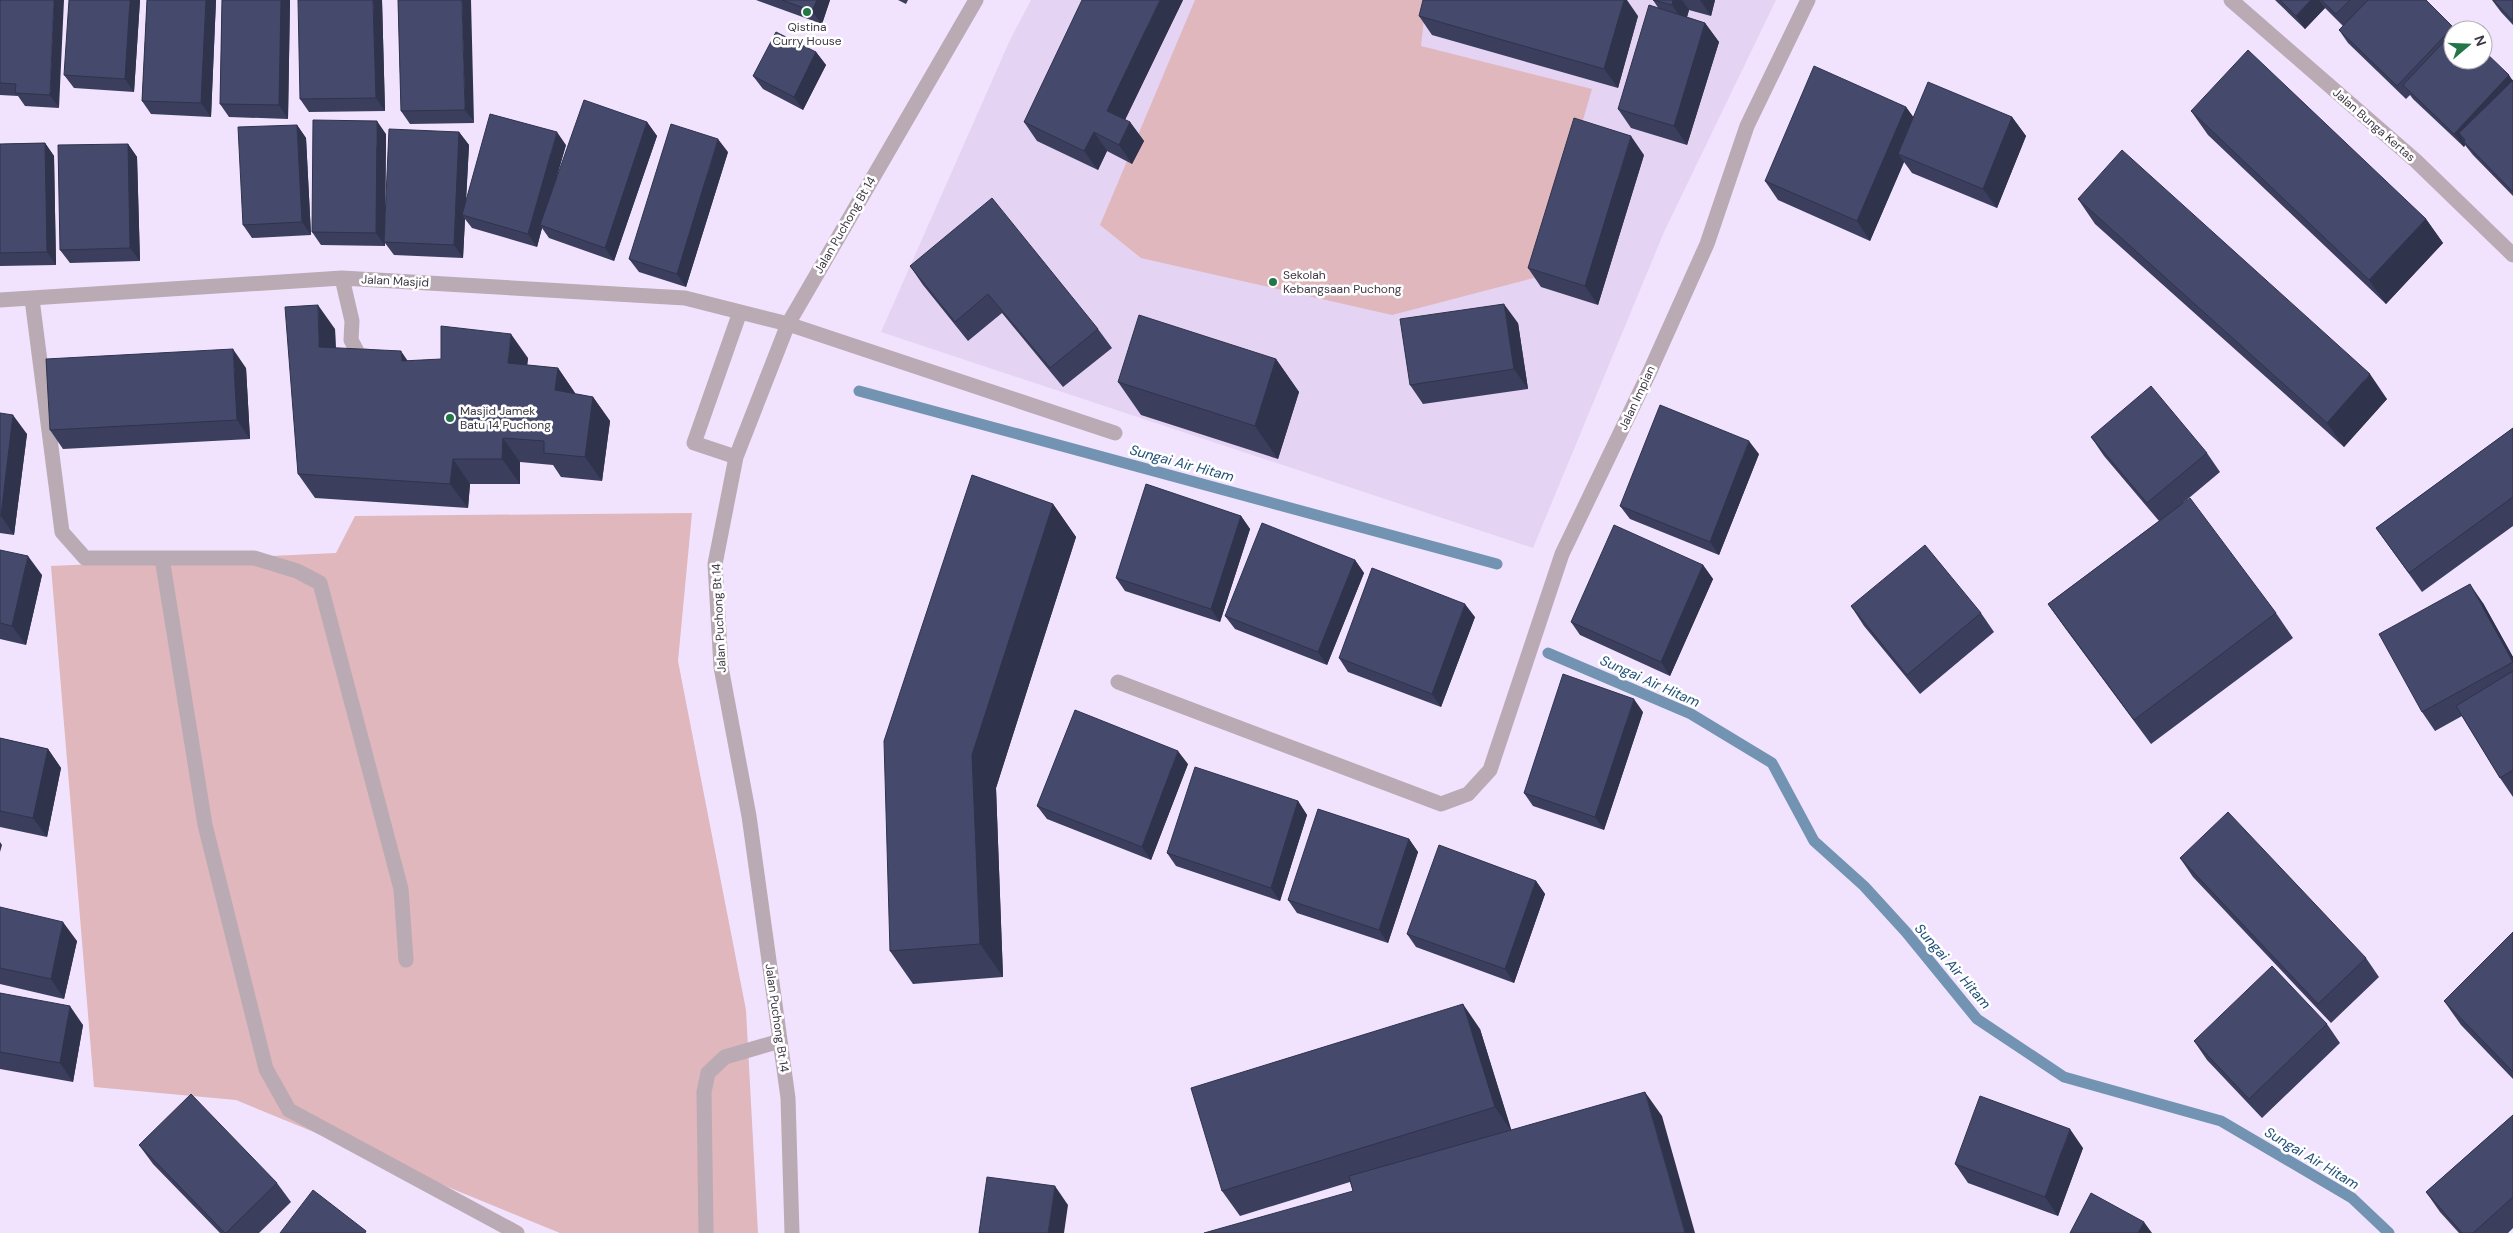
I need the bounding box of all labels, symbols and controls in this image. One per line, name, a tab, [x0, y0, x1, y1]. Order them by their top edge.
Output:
marker: Qistina Curry House	[801, 6, 813, 18]
place label: Qistina Curry House	[772, 19, 842, 49]
north arrow	[2443, 20, 2493, 70]
text: N	[2470, 33, 2490, 49]
street label: Jalan Bunga Kertas	[2329, 85, 2419, 165]
street label: Jalan Puchong Bt 14	[811, 174, 879, 276]
place label: Sekolah Kebangsaan Puchong	[1283, 267, 1402, 297]
street label: Jalan Masjid	[361, 271, 429, 291]
marker: Sekolah Kebangsaan Puchong	[1267, 276, 1279, 288]
street label: Jalan Impian	[1615, 363, 1659, 433]
place label: Masjid Jamek Batu 14 Puchong	[460, 403, 551, 433]
marker: Masjid Jamek Batu 14 Puchong	[444, 412, 456, 424]
water label: Sungai Air Hitam	[1128, 440, 1236, 486]
street label: Jalan Puchong Bt 14	[708, 563, 730, 673]
water label: Sungai Air Hitam	[1597, 651, 1703, 711]
water label: Sungai Air Hitam	[1911, 920, 1995, 1012]
street label: Jalan Puchong Bt 14	[761, 963, 793, 1073]
water label: Sungai Air Hitam	[2261, 1123, 2363, 1193]

